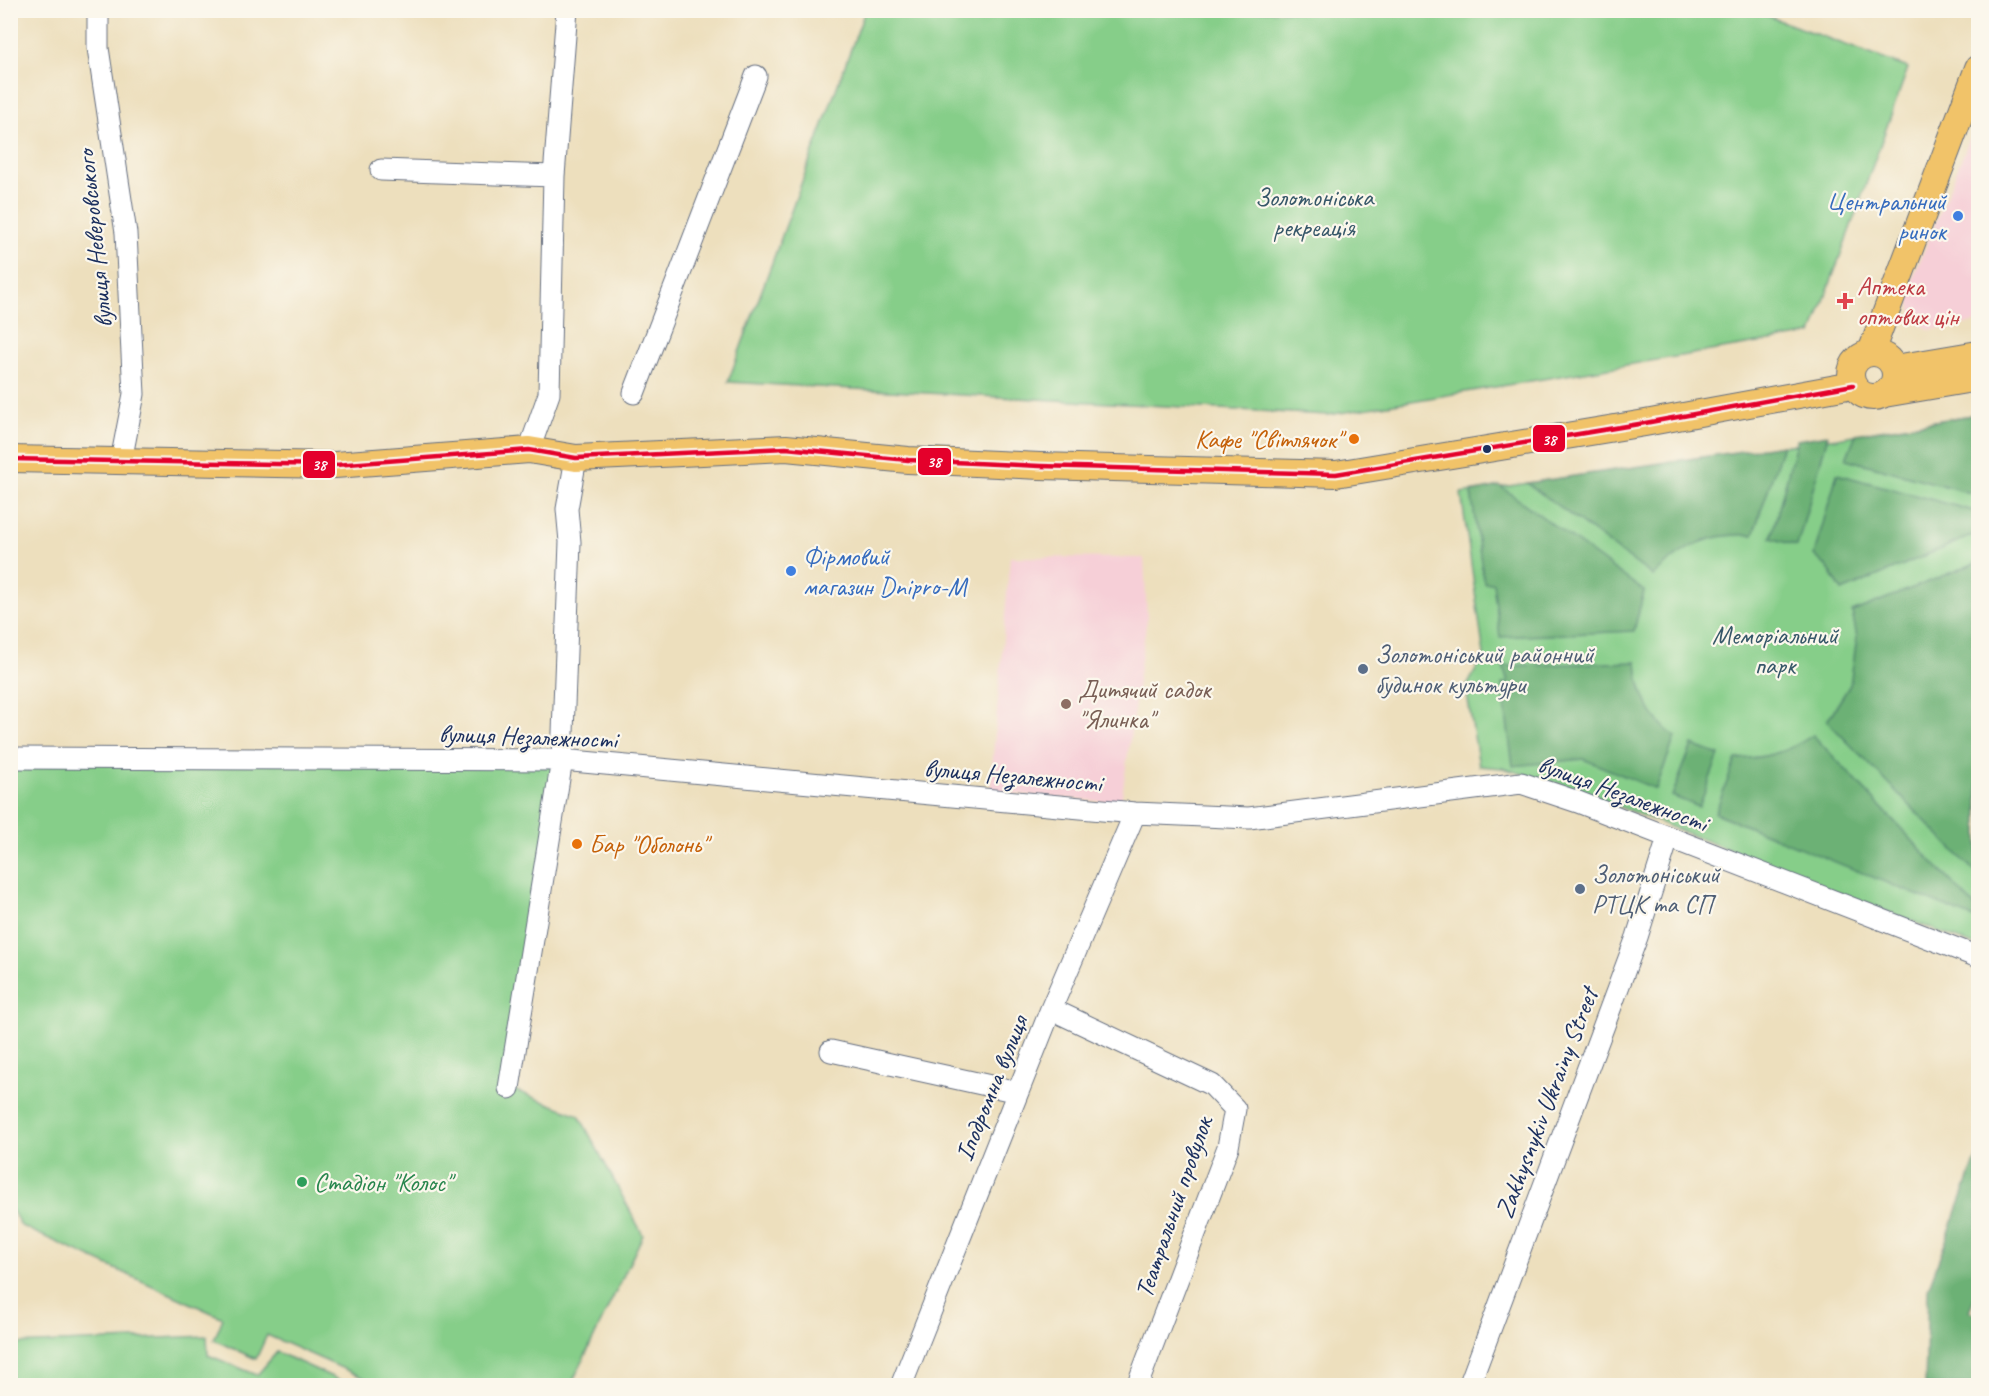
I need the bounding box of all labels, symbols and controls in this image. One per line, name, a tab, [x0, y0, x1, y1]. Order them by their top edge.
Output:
street label: вулиця Неверовського	[68, 145, 120, 330]
park label: Золотоніська рекреація	[1255, 181, 1375, 244]
place label: Центральний ринок	[1827, 185, 1948, 248]
marker: Центральний ринок	[1951, 209, 1965, 223]
place label: Аптека оптових цін	[1857, 270, 1960, 333]
marker: Аптека оптових цін	[1838, 294, 1852, 308]
place label: Кафе "Світлячок"	[1195, 423, 1347, 456]
line badge: 38	[1532, 424, 1566, 453]
text: 38	[1542, 430, 1558, 450]
marker: Кафе "Світлячок"	[1347, 432, 1361, 446]
unlabelled marker	[1481, 443, 1493, 455]
line badge: 38	[917, 447, 952, 476]
line badge: 38	[302, 450, 336, 479]
text: 38	[927, 452, 943, 472]
text: 38	[312, 455, 328, 475]
place label: Фірмовий магазин Dnipro-M	[803, 540, 969, 603]
marker: Фірмовий магазин Dnipro-M	[784, 564, 798, 578]
park label: Меморіальний парк	[1712, 619, 1840, 682]
place label: Золотоніський районний будинок культури	[1375, 638, 1596, 701]
marker: Золотоніський районний будинок культури	[1356, 662, 1370, 676]
place label: Дитячий садок "Ялинка"	[1078, 673, 1212, 736]
marker: Дитячий садок "Ялинка"	[1059, 697, 1073, 711]
street label: вулиця Незалежності	[438, 717, 621, 757]
street label: вулиця Незалежності	[1533, 747, 1715, 841]
street label: вулиця Незалежності	[923, 751, 1106, 801]
place label: Бар "Оболонь"	[589, 828, 712, 861]
marker: Бар "Оболонь"	[570, 837, 584, 851]
place label: Золотоніський РТЦК та СП	[1592, 858, 1722, 921]
marker: Золотоніський РТЦК та СП	[1573, 882, 1587, 896]
street label: Zakhysnykiv Ukrainy Street	[1487, 980, 1607, 1223]
street label: Іподромна вулиця	[947, 1009, 1036, 1166]
street label: Театральний провулок	[1127, 1110, 1221, 1302]
place label: Стадіон "Колос"	[314, 1166, 456, 1199]
marker: Стадіон "Колос"	[295, 1175, 309, 1189]

